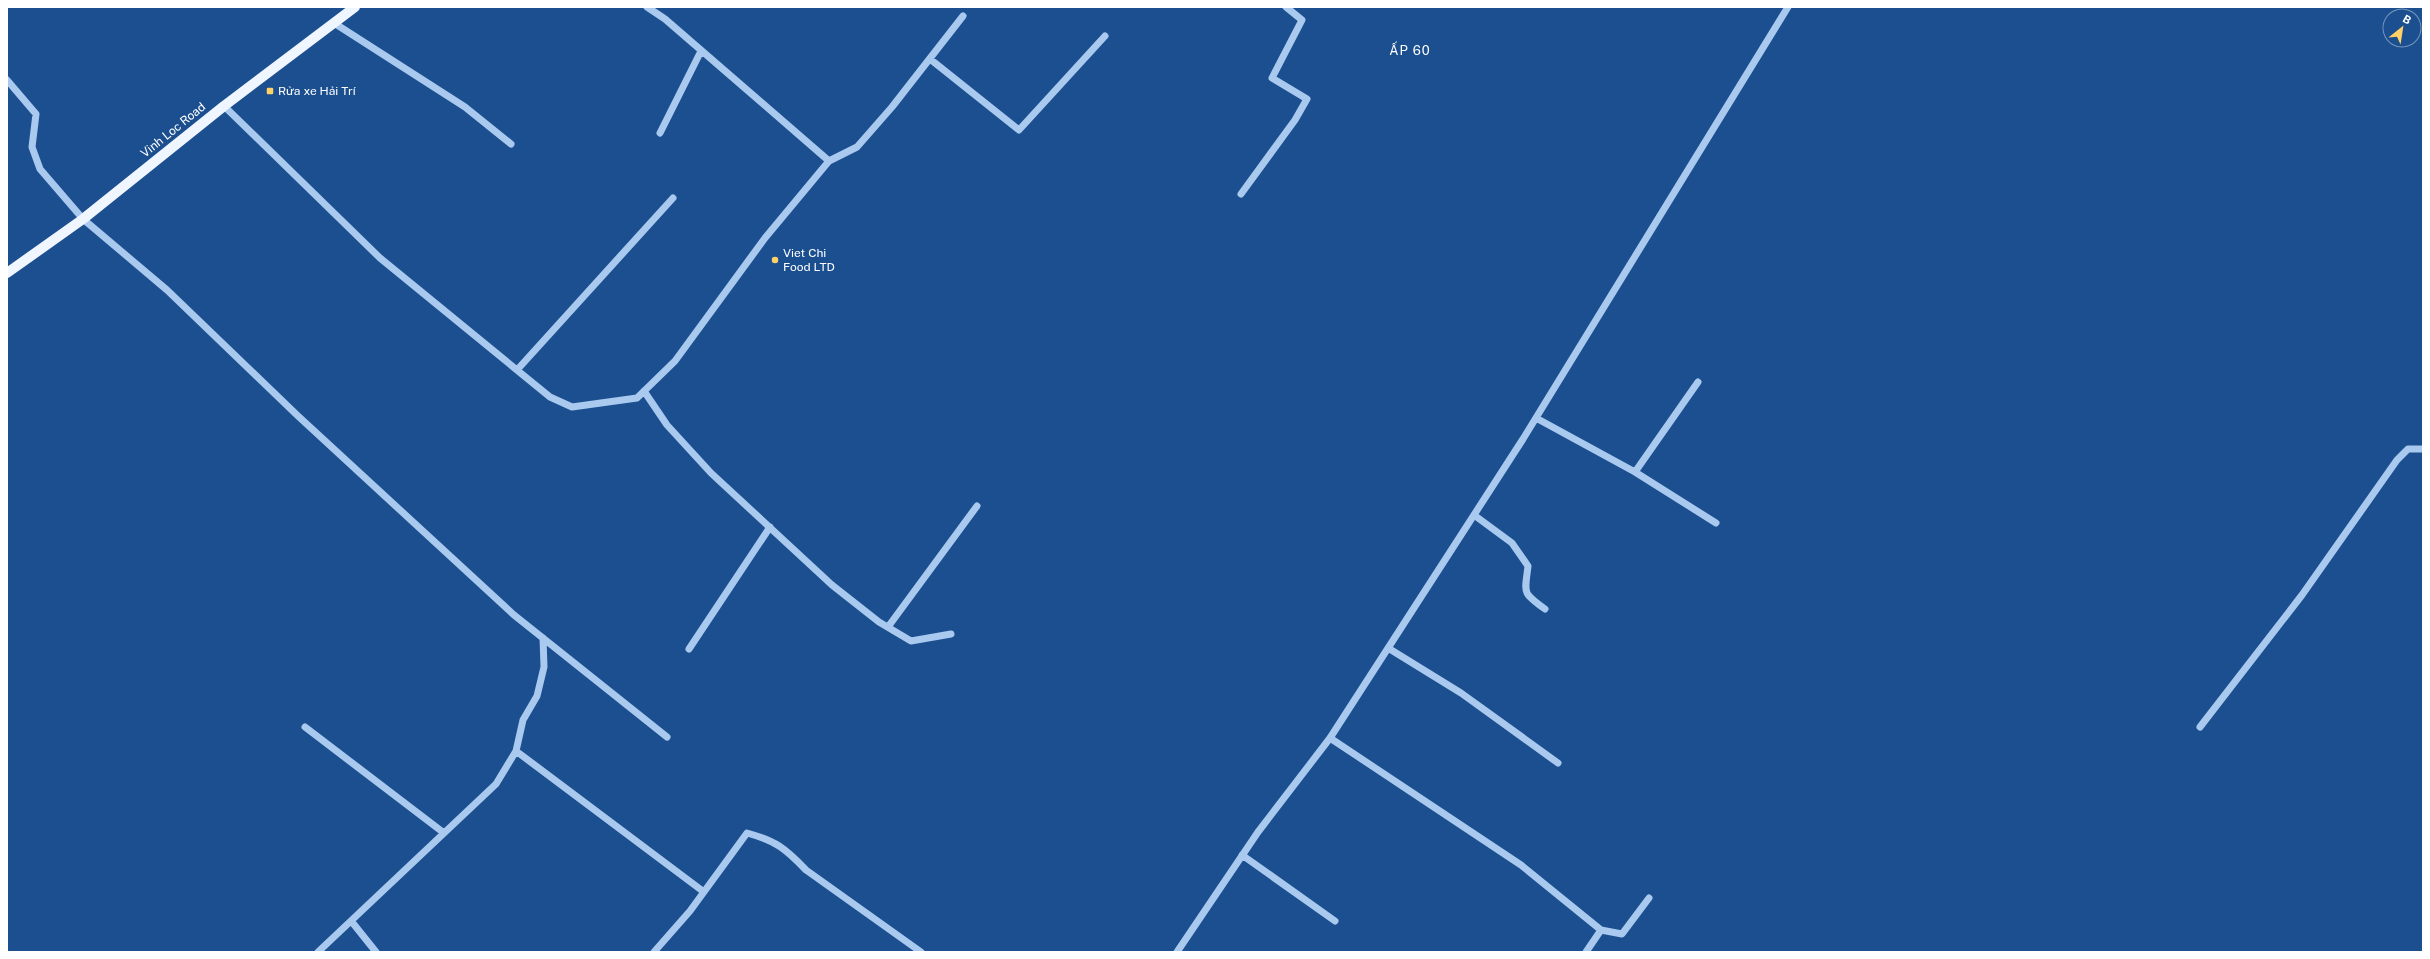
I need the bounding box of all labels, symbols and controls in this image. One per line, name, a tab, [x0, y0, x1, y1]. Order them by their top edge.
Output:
north arrow	[2382, 8, 2422, 48]
text: B	[2401, 12, 2414, 27]
district label: ẤP 60	[1389, 41, 1431, 58]
place label: Rửa xe Hải Trí	[278, 84, 357, 98]
marker: Rửa xe Hải Trí	[265, 86, 275, 96]
street label: Vinh Loc Road	[138, 100, 208, 160]
place label: Viet Chi Food LTD	[783, 246, 835, 274]
marker: Viet Chi Food LTD	[770, 255, 780, 265]

